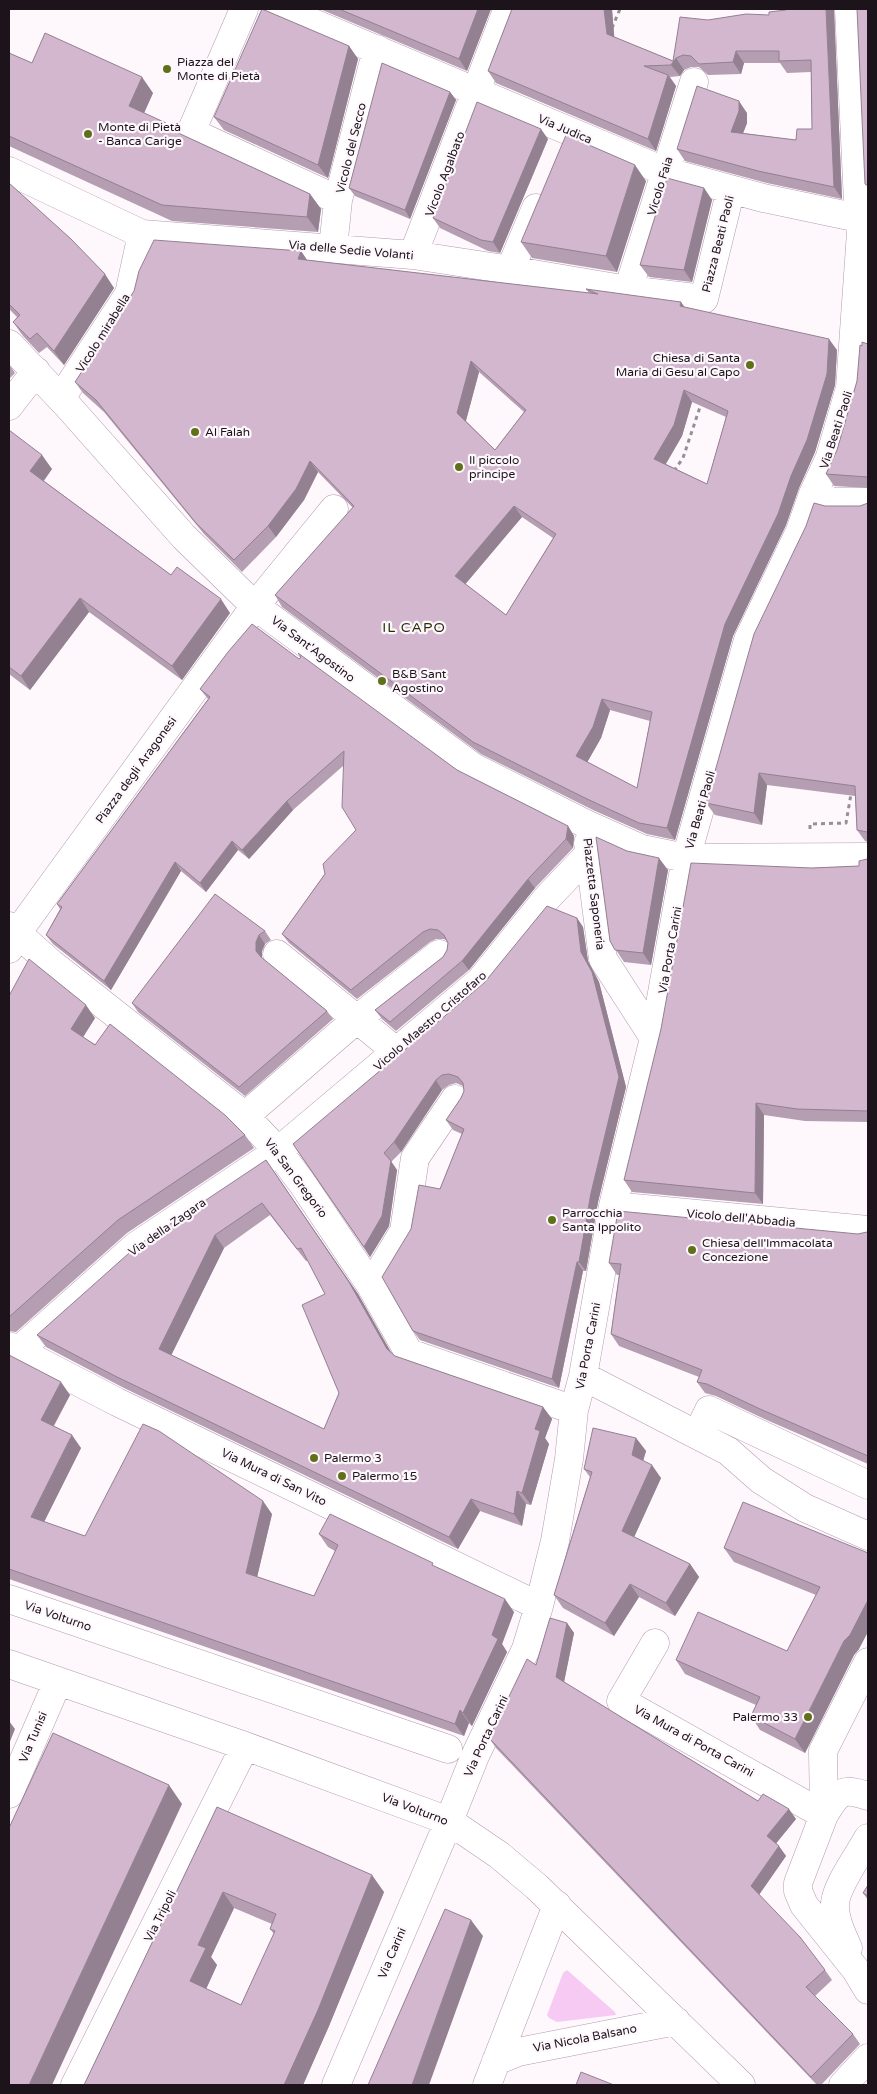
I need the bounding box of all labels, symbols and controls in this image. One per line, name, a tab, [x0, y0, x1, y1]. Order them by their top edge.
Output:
place label: Piazza del Monte di Pietà	[177, 55, 260, 83]
marker: Piazza del Monte di Pietà	[161, 63, 173, 75]
street label: Vicolo del Secco	[333, 101, 369, 195]
street label: Via Judica	[536, 111, 594, 147]
place label: Monte di Pietà - Banca Carige	[98, 120, 182, 148]
marker: Monte di Pietà - Banca Carige	[82, 128, 94, 140]
street label: Vicolo Agalbato	[422, 129, 468, 219]
street label: Vicolo Faia	[644, 155, 676, 217]
street label: Piazza Beati Paoli	[699, 194, 737, 294]
street label: Via delle Sedie Volanti	[288, 238, 414, 262]
street label: Vicolo mirabella	[73, 291, 133, 375]
place label: Chiesa di Santa Maria di Gesu al Capo	[616, 351, 740, 379]
marker: Chiesa di Santa Maria di Gesu al Capo	[744, 359, 756, 371]
street label: Via Beati Paoli	[817, 389, 855, 471]
place label: Al Falah	[205, 425, 250, 439]
marker: Al Falah	[189, 426, 201, 438]
place label: Il piccolo principe	[469, 453, 519, 481]
marker: Il piccolo principe	[453, 461, 465, 473]
street label: Via Sant'Agostino	[268, 613, 358, 685]
district label: IL CAPO	[382, 619, 446, 636]
place label: B&B Sant Agostino	[392, 667, 447, 695]
marker: B&B Sant Agostino	[376, 675, 388, 687]
street label: Piazza degli Aragonesi	[93, 714, 179, 826]
street label: Via Beati Paoli	[682, 769, 718, 851]
street label: Piazzetta Saponeria	[580, 837, 608, 951]
street label: Via Porta Carini	[655, 905, 685, 995]
street label: Vicolo Maestro Cristofaro	[371, 968, 489, 1074]
street label: Via San Gregorio	[262, 1136, 330, 1220]
street label: Via della Zagara	[126, 1195, 208, 1259]
place label: Parrocchia Santa Ippolito	[562, 1206, 641, 1234]
street label: Vicolo dell'Abbadia	[686, 1206, 796, 1230]
marker: Parrocchia Santa Ippolito	[546, 1214, 558, 1226]
place label: Chiesa dell'Immacolata Concezione	[702, 1236, 833, 1264]
marker: Chiesa dell'Immacolata Concezione	[686, 1244, 698, 1256]
street label: Via Porta Carini	[573, 1301, 603, 1391]
street label: Via Mura di San Vito	[219, 1445, 329, 1509]
place label: Palermo 3	[324, 1451, 382, 1465]
marker: Palermo 3	[308, 1452, 320, 1464]
place label: Palermo 15	[352, 1469, 417, 1483]
marker: Palermo 15	[336, 1470, 348, 1482]
street label: Via Volturno	[23, 1598, 93, 1634]
street label: Via Porta Carini	[461, 1693, 511, 1779]
street label: Via Mura di Porta Carini	[632, 1702, 756, 1780]
street label: Via Tunisi	[16, 1709, 50, 1765]
place label: Palermo 33	[733, 1710, 798, 1724]
marker: Palermo 33	[802, 1711, 814, 1723]
street label: Via Volturno	[380, 1790, 450, 1828]
street label: Via Tripoli	[141, 1888, 179, 1944]
street label: Via Carini	[375, 1925, 409, 1981]
street label: Via Nicola Balsano	[532, 2021, 638, 2055]

